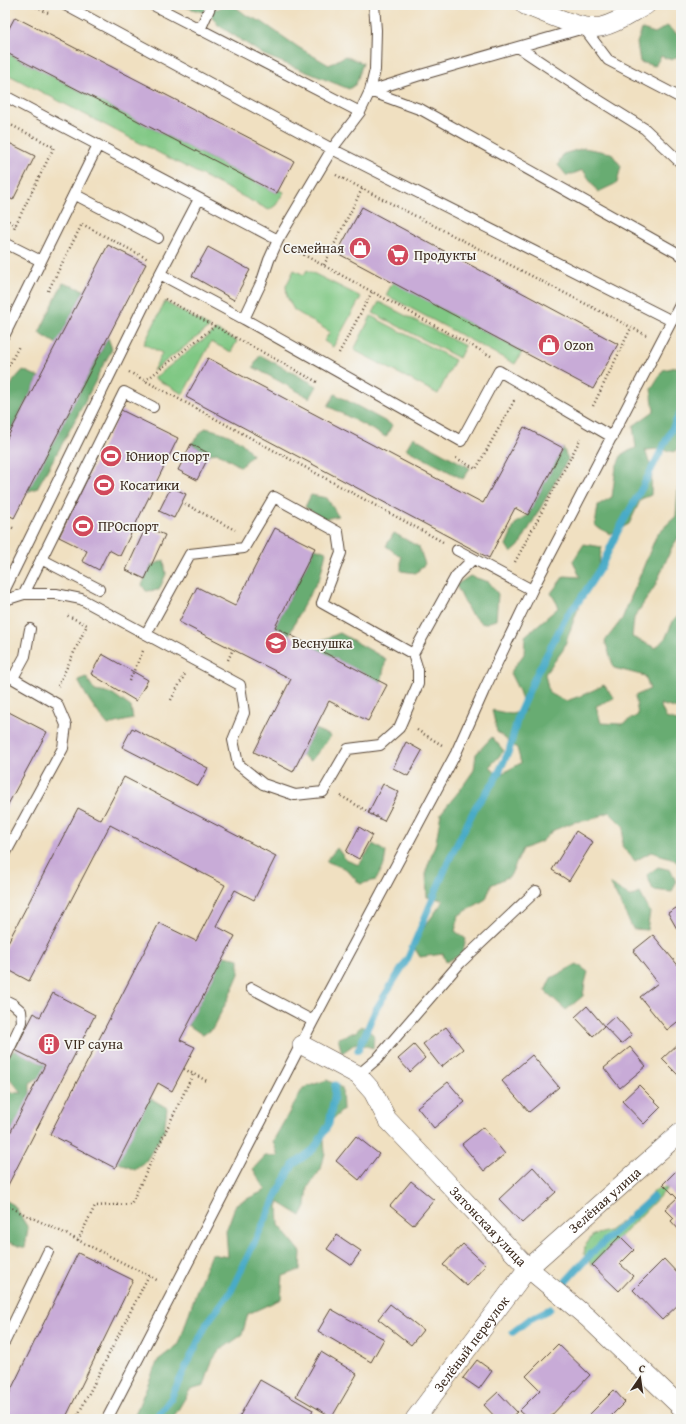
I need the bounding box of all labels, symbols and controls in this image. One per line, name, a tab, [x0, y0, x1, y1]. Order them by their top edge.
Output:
shop icon: Семейная	[347, 235, 373, 261]
place label: Семейная	[283, 238, 344, 258]
supermarket icon: Продукты	[385, 242, 411, 268]
place label: Продукты	[414, 245, 477, 265]
shop icon: Ozon	[536, 332, 562, 358]
place label: Ozon	[564, 335, 594, 355]
sports icon: Юниор Спорт	[98, 443, 124, 469]
place label: Юниор Спорт	[126, 446, 209, 466]
sports icon: Косатики	[91, 472, 117, 498]
place label: Косатики	[120, 475, 179, 495]
sports icon: ПРОспорт	[70, 513, 96, 539]
place label: ПРОспорт	[98, 516, 159, 536]
school or university icon: Веснушка	[263, 630, 289, 656]
place label: Веснушка	[292, 633, 353, 653]
building icon: VIP сауна	[36, 1031, 62, 1057]
place label: VIP сауна	[64, 1034, 123, 1054]
street label: Зелёная улица	[564, 1162, 645, 1238]
street label: Затонская улица	[445, 1181, 532, 1271]
street label: Зелёный переулок	[429, 1291, 514, 1396]
north arrow	[620, 1358, 660, 1398]
text: С	[637, 1360, 647, 1377]

